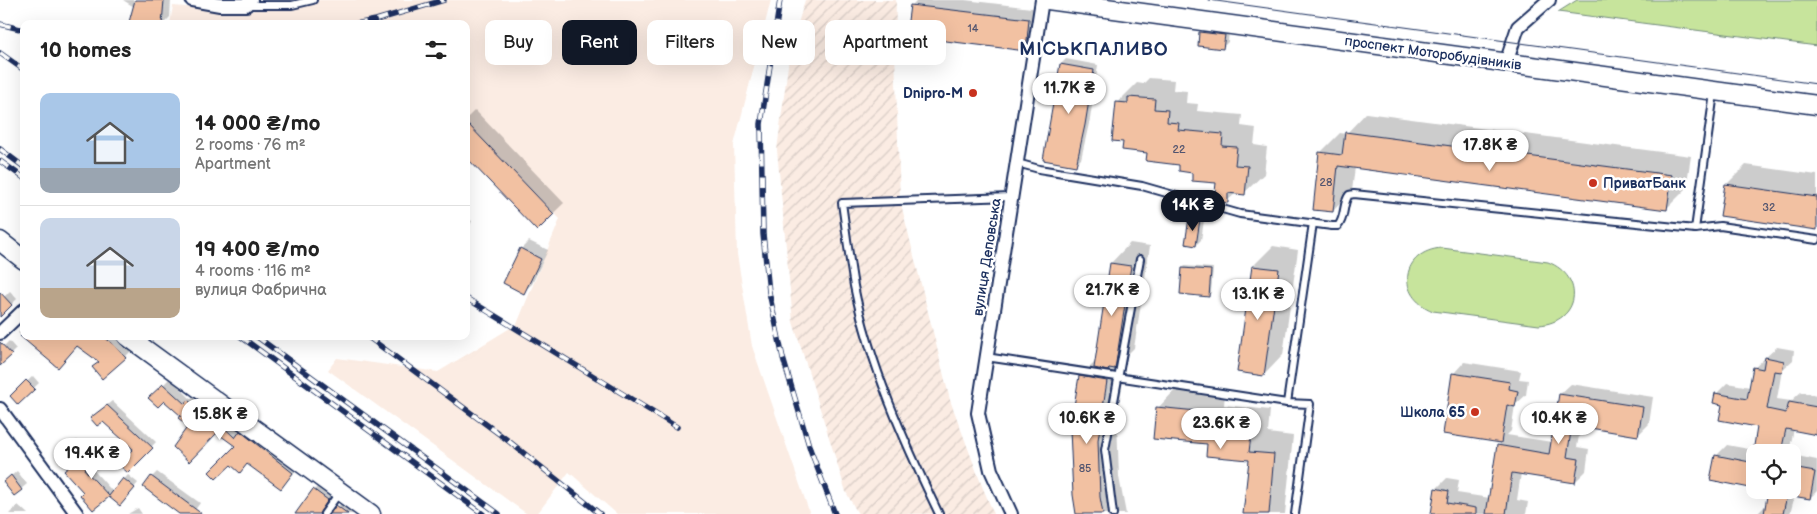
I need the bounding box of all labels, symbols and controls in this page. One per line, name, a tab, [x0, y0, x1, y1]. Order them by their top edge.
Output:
chip: Buy	[485, 20, 552, 65]
chip: Rent	[562, 20, 637, 65]
chip: Filters	[647, 20, 733, 65]
chip: New	[743, 20, 815, 65]
chip: Apartment	[825, 20, 946, 65]
house number: 14	[968, 22, 979, 35]
street label: проспект Моторобудівників	[1343, 32, 1523, 74]
icon: filters	[422, 36, 450, 64]
text: 10 homes	[40, 38, 131, 63]
district label: МІСЬКПАЛИВО	[1019, 38, 1169, 61]
pin: 11.7K ₴	[1023, 72, 1115, 115]
text: 11.7K ₴	[1043, 79, 1095, 98]
place label: Dnipro-M	[903, 85, 963, 102]
marker: Dnipro-M	[967, 87, 979, 99]
text: 14 000 ₴/mo	[195, 111, 321, 136]
icon: home	[80, 113, 140, 173]
pin: 17.8K ₴	[1444, 130, 1536, 172]
text: 2 rooms · 76 m²	[195, 136, 306, 155]
text: 17.8K ₴	[1463, 136, 1517, 155]
house number: 22	[1173, 143, 1186, 156]
text: Apartment	[195, 155, 271, 174]
place label: ПриватБанк	[1603, 175, 1686, 192]
house number: 28	[1320, 176, 1332, 189]
marker: ПриватБанк	[1587, 177, 1599, 189]
pin: 14K ₴	[1158, 190, 1228, 232]
street label: вулиця Деповська	[969, 196, 1005, 317]
text: 14K ₴	[1172, 196, 1214, 215]
house number: 32	[1762, 201, 1776, 214]
text: 19 400 ₴/mo	[195, 237, 320, 262]
icon: home	[80, 238, 140, 298]
text: 4 rooms · 116 m²	[195, 262, 311, 281]
pin: 21.7K ₴	[1066, 274, 1158, 317]
pin: 13.1K ₴	[1212, 278, 1304, 321]
text: вулиця Фабрична	[195, 281, 327, 300]
text: 21.7K ₴	[1085, 281, 1139, 300]
text: 13.1K ₴	[1232, 285, 1284, 304]
pin: 15.8K ₴	[174, 398, 266, 441]
pin: 10.6K ₴	[1041, 402, 1133, 445]
pin: 10.4K ₴	[1513, 402, 1605, 445]
place label: Школа 65	[1400, 404, 1465, 421]
text: 15.8K ₴	[193, 405, 247, 424]
marker: Школа 65	[1469, 406, 1481, 418]
pin: 23.6K ₴	[1175, 408, 1267, 450]
text: 10.6K ₴	[1059, 409, 1115, 428]
text: 10.4K ₴	[1531, 409, 1587, 428]
text: 23.6K ₴	[1192, 414, 1250, 433]
pin: 19.4K ₴	[46, 438, 138, 480]
text: 19.4K ₴	[65, 444, 119, 463]
map controls	[1746, 444, 1801, 499]
button: locate	[1746, 444, 1801, 499]
house number: 85	[1079, 462, 1091, 475]

